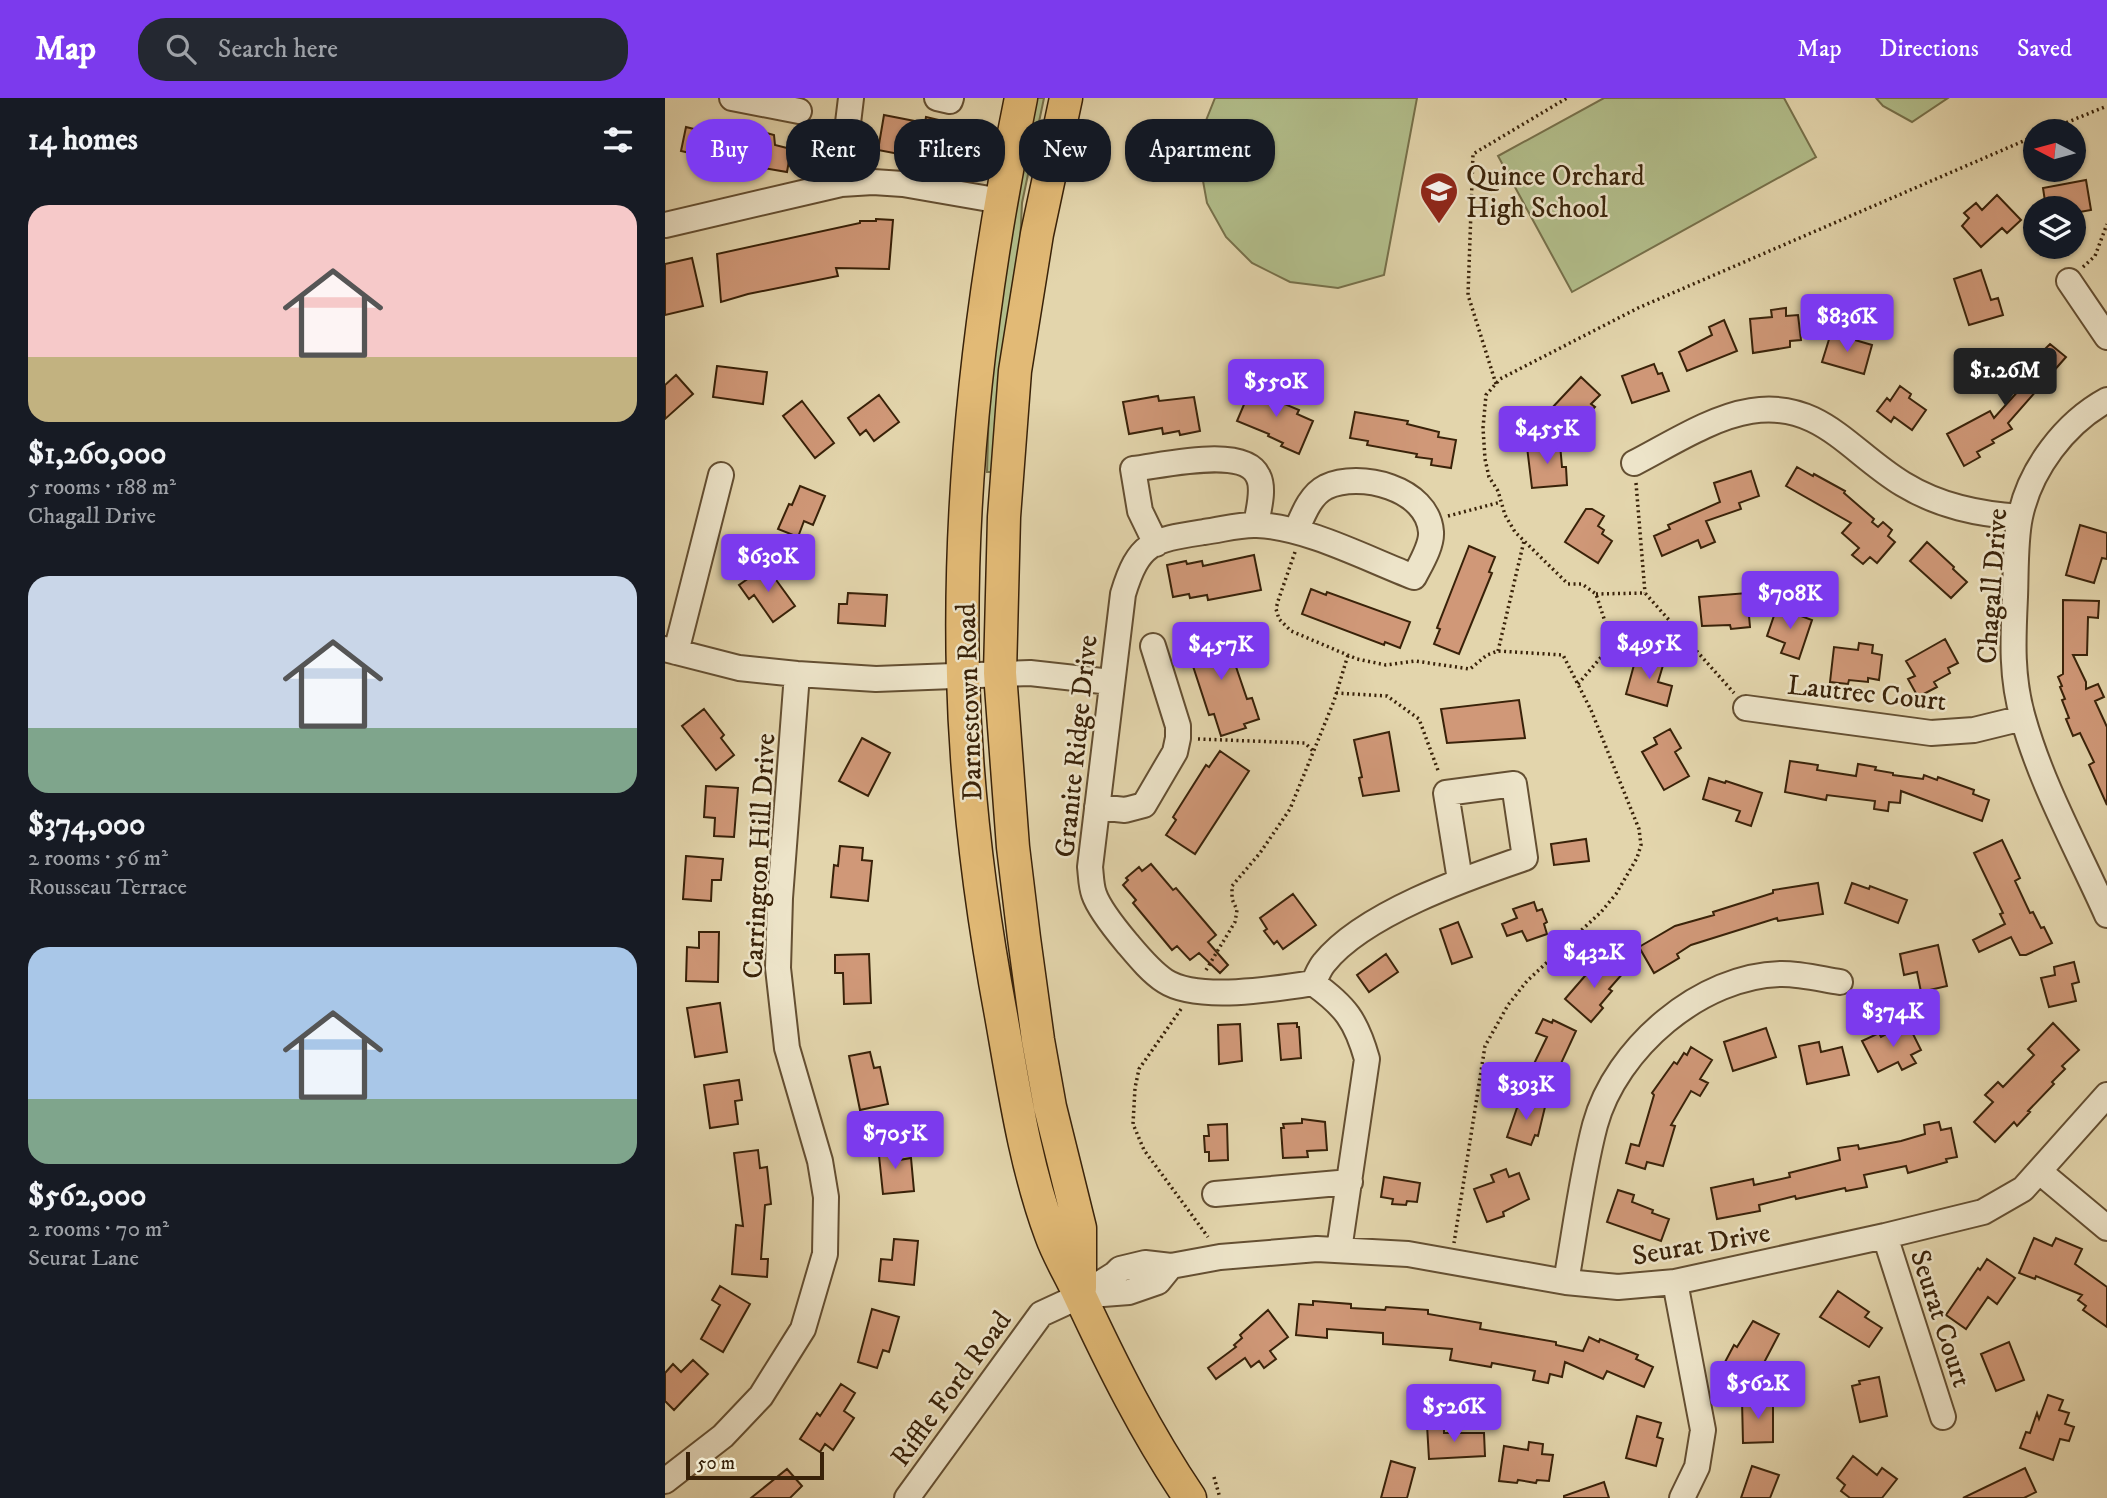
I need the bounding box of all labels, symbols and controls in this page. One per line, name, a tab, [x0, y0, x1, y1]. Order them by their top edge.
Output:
search box	[138, 18, 628, 81]
text: Map	[35, 29, 96, 70]
icon: search	[162, 30, 200, 68]
text: Search here	[218, 33, 338, 66]
text: Map	[1797, 34, 1842, 64]
text: Directions	[1880, 34, 1979, 64]
text: Saved	[2017, 34, 2072, 64]
chip: Buy	[686, 119, 772, 182]
chip: Rent	[786, 119, 880, 182]
chip: Filters	[894, 119, 1005, 182]
chip: New	[1019, 119, 1111, 182]
chip: Apartment	[1125, 119, 1275, 182]
north arrow	[2023, 119, 2086, 182]
map controls	[2023, 119, 2086, 259]
icon: filters	[599, 121, 637, 159]
text: 14 homes	[28, 122, 138, 159]
place label: Quince Orchard High School	[1466, 159, 1645, 226]
school or university icon: Quince Orchard High School	[1418, 170, 1460, 225]
button: layers	[2023, 196, 2086, 259]
icon: home	[270, 250, 396, 376]
pin: $836K	[1798, 294, 1896, 354]
text: $836K	[1817, 302, 1877, 331]
pin: $1.26M	[1948, 348, 2062, 408]
text: $1.26M	[1970, 356, 2040, 385]
pin: $550K	[1227, 360, 1325, 419]
text: $550K	[1244, 367, 1308, 396]
pin: $455K	[1498, 406, 1596, 466]
text: $455K	[1515, 414, 1579, 443]
text: $1,260,000	[28, 436, 166, 473]
text: 5 rooms · 188 m²	[28, 473, 176, 502]
text: Chagall Drive	[28, 502, 156, 531]
street label: Chagall Drive	[1970, 507, 2015, 665]
pin: $630K	[719, 534, 817, 594]
text: $630K	[737, 542, 799, 571]
pin: $708K	[1741, 572, 1839, 631]
text: $708K	[1758, 579, 1822, 608]
street label: Darnestown Road	[949, 603, 990, 801]
icon: home	[270, 621, 396, 747]
pin: $457K	[1172, 622, 1270, 682]
pin: $495K	[1600, 622, 1698, 681]
text: $495K	[1617, 629, 1681, 658]
text: $457K	[1188, 630, 1254, 659]
street label: Granite Ridge Drive	[1047, 633, 1106, 859]
street label: Lautrec Court	[1786, 668, 1948, 719]
street label: Carrington Hill Drive	[736, 732, 783, 980]
text: $374,000	[28, 807, 145, 844]
text: 2 rooms · 56 m²	[28, 844, 168, 873]
text: Rousseau Terrace	[28, 873, 187, 902]
pin: $432K	[1545, 930, 1643, 990]
text: $432K	[1563, 938, 1625, 967]
pin: $374K	[1844, 990, 1942, 1049]
icon: home	[270, 992, 396, 1118]
text: $374K	[1862, 997, 1924, 1026]
pin: $393K	[1477, 1062, 1575, 1122]
text: $393K	[1497, 1070, 1555, 1099]
pin: $705K	[846, 1112, 944, 1171]
text: $705K	[863, 1119, 927, 1148]
text: $562,000	[28, 1178, 146, 1215]
text: 2 rooms · 70 m²	[28, 1215, 169, 1244]
street label: Seurat Drive	[1630, 1215, 1773, 1274]
text: Seurat Lane	[28, 1244, 139, 1273]
street label: Seurat Court	[1902, 1245, 1979, 1392]
street label: Riffle Ford Road	[883, 1304, 1019, 1473]
pin: $562K	[1709, 1362, 1807, 1421]
text: $562K	[1726, 1369, 1790, 1398]
pin: $526K	[1405, 1384, 1503, 1444]
text: $526K	[1422, 1392, 1486, 1421]
scale bar	[686, 1449, 824, 1481]
text: 50 m	[697, 1452, 735, 1475]

